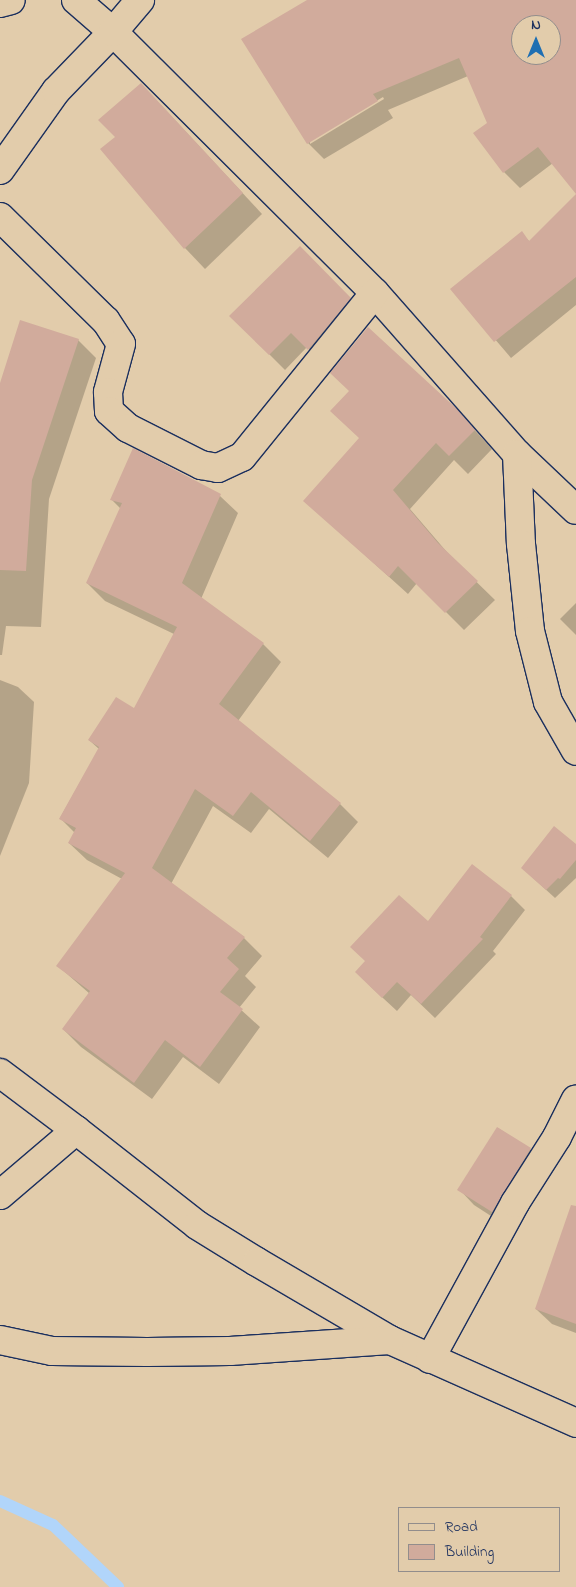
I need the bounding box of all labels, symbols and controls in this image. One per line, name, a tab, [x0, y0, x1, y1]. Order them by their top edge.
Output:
north arrow	[511, 15, 561, 65]
text: N	[531, 15, 541, 36]
legend	[398, 1507, 561, 1572]
text: Road	[445, 1516, 478, 1538]
text: Building	[445, 1541, 494, 1563]

